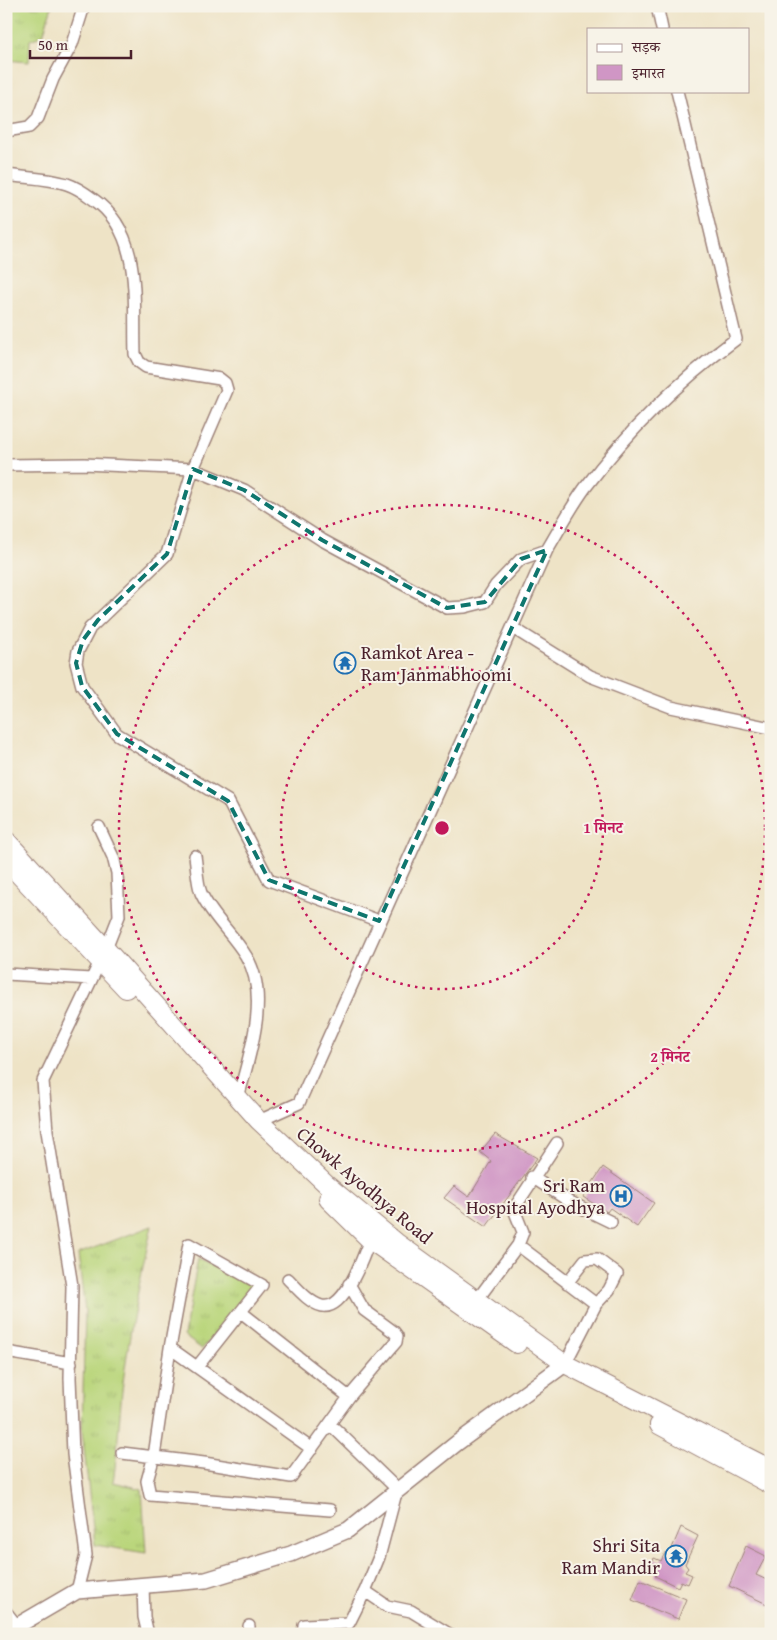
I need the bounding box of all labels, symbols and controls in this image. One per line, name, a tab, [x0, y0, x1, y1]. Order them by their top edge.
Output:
scale bar	[30, 28, 131, 60]
legend	[587, 28, 750, 92]
text: 50 m	[38, 34, 69, 55]
text: सड़क	[631, 36, 661, 57]
text: इमारत	[631, 62, 666, 83]
place label: Ramkot Area - Ram Janmabhoomi	[361, 638, 512, 688]
temple icon: Ramkot Area - Ram Janmabhoomi	[333, 651, 357, 675]
text: 1 मिनट	[583, 817, 624, 838]
centre of rings	[433, 819, 451, 837]
text: 2 मिनट	[650, 1046, 691, 1067]
street label: Chowk Ayodhya Road	[291, 1120, 440, 1251]
place label: Sri Ram Hospital Ayodhya	[466, 1171, 605, 1221]
hospital icon: Sri Ram Hospital Ayodhya	[609, 1184, 633, 1208]
place label: Shri Sita Ram Mandir	[562, 1531, 660, 1581]
temple icon: Shri Sita Ram Mandir	[664, 1544, 688, 1568]

